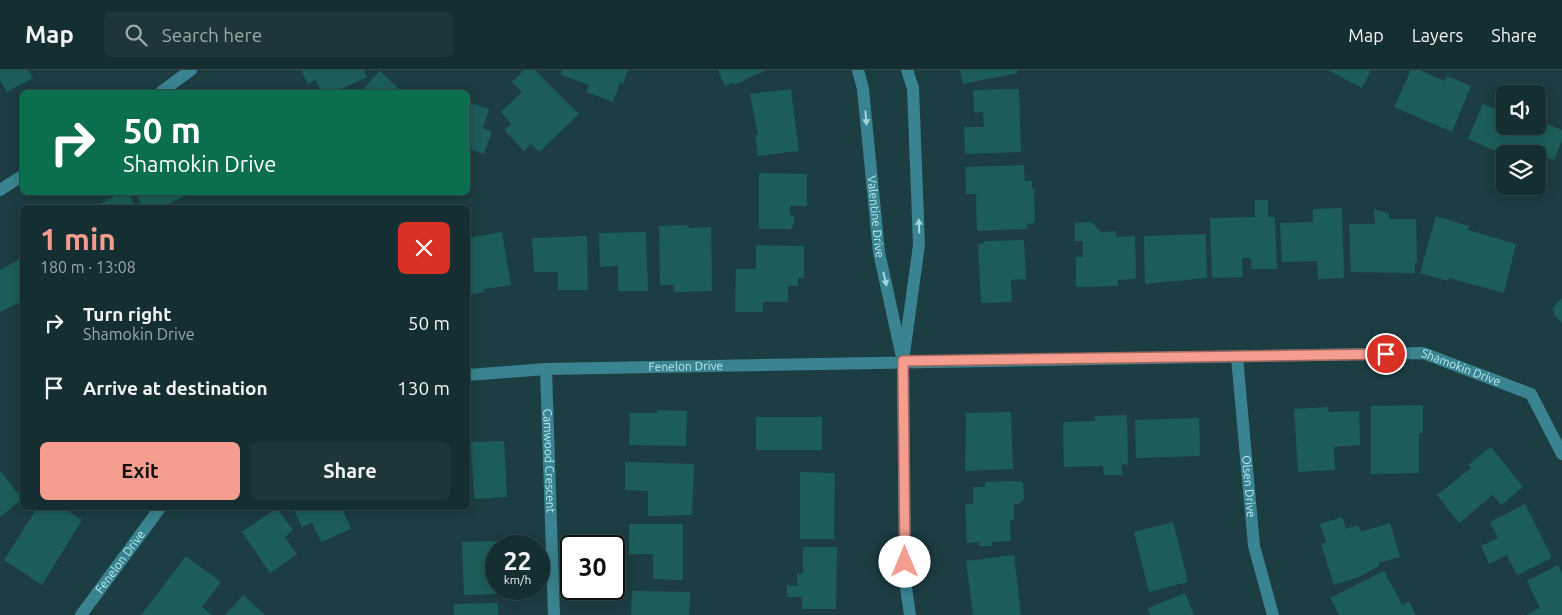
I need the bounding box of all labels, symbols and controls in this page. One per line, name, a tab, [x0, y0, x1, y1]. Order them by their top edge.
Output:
search box	[104, 12, 454, 57]
text: Map	[25, 21, 74, 48]
icon: search	[122, 21, 150, 49]
text: Search here	[162, 24, 262, 46]
text: Map	[1348, 25, 1384, 45]
text: Layers	[1412, 25, 1463, 45]
text: Share	[1491, 25, 1537, 45]
map controls	[1496, 85, 1546, 195]
button: sound	[1496, 85, 1546, 135]
icon: right	[40, 110, 105, 175]
text: 50 m	[123, 110, 201, 150]
one-way arrow	[862, 110, 870, 126]
button: layers	[1496, 145, 1546, 195]
text: Shamokin Drive	[123, 151, 276, 176]
street label: Valentine Drive	[866, 175, 887, 259]
one-way arrow	[914, 217, 922, 233]
text: 1 min	[40, 222, 116, 256]
button: close	[398, 222, 450, 274]
text: 180 m · 13:08	[40, 258, 136, 276]
one-way arrow	[881, 272, 889, 287]
text: Turn right	[83, 303, 171, 325]
icon: right	[40, 309, 68, 337]
text: 50 m	[408, 312, 450, 334]
text: Shamokin Drive	[83, 325, 195, 343]
pin	[1365, 333, 1407, 375]
icon: arrive	[1372, 340, 1400, 368]
street label: Shamokin Drive	[1420, 346, 1503, 388]
street label: Fenelon Drive	[648, 359, 723, 373]
icon: arrive	[40, 374, 68, 402]
text: Arrive at destination	[83, 377, 268, 399]
text: 130 m	[397, 377, 450, 399]
street label: Camwood Crescent	[541, 408, 558, 514]
button: Exit	[40, 442, 240, 500]
button: Share	[250, 442, 450, 500]
street label: Olsen Drive	[1240, 455, 1258, 518]
street label: Fenelon Drive	[92, 528, 147, 595]
speed limit sign: 30	[560, 535, 625, 600]
position arrow	[878, 535, 930, 587]
text: 22	[503, 547, 532, 575]
text: km/h	[504, 573, 531, 586]

